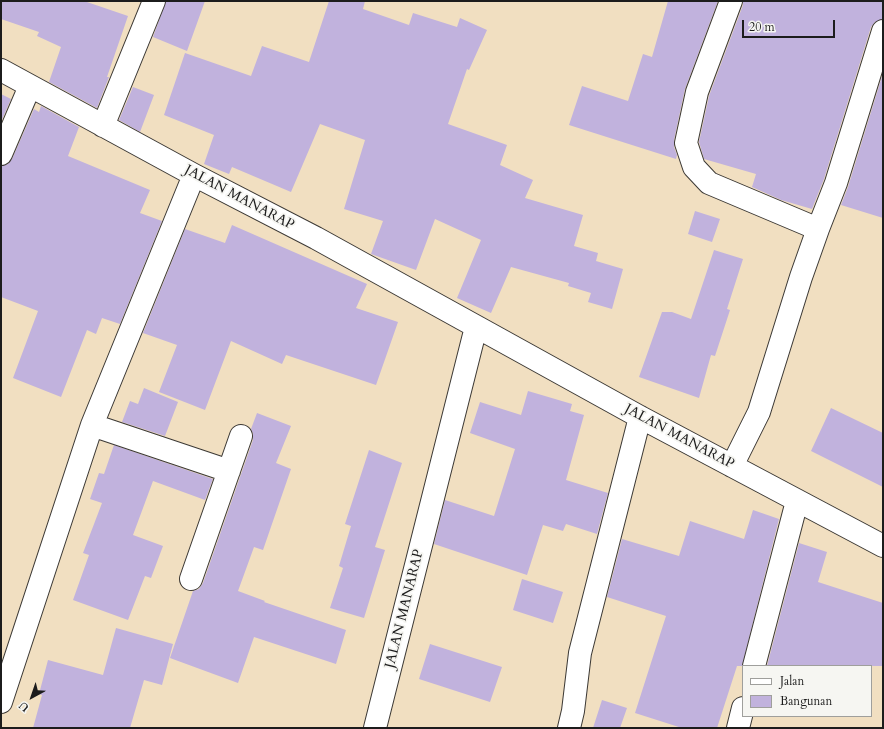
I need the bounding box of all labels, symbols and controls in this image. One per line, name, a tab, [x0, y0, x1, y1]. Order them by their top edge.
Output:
scale bar	[744, 12, 837, 38]
text: 20 m	[749, 19, 775, 35]
street label: JALAN MANARAP	[181, 162, 297, 234]
street label: JALAN MANARAP	[621, 401, 737, 473]
street label: JALAN MANARAP	[382, 548, 428, 670]
legend	[742, 665, 872, 717]
text: Jalan	[780, 673, 804, 689]
north arrow	[12, 677, 52, 717]
text: Bangunan	[780, 693, 832, 709]
text: U	[16, 698, 32, 715]

